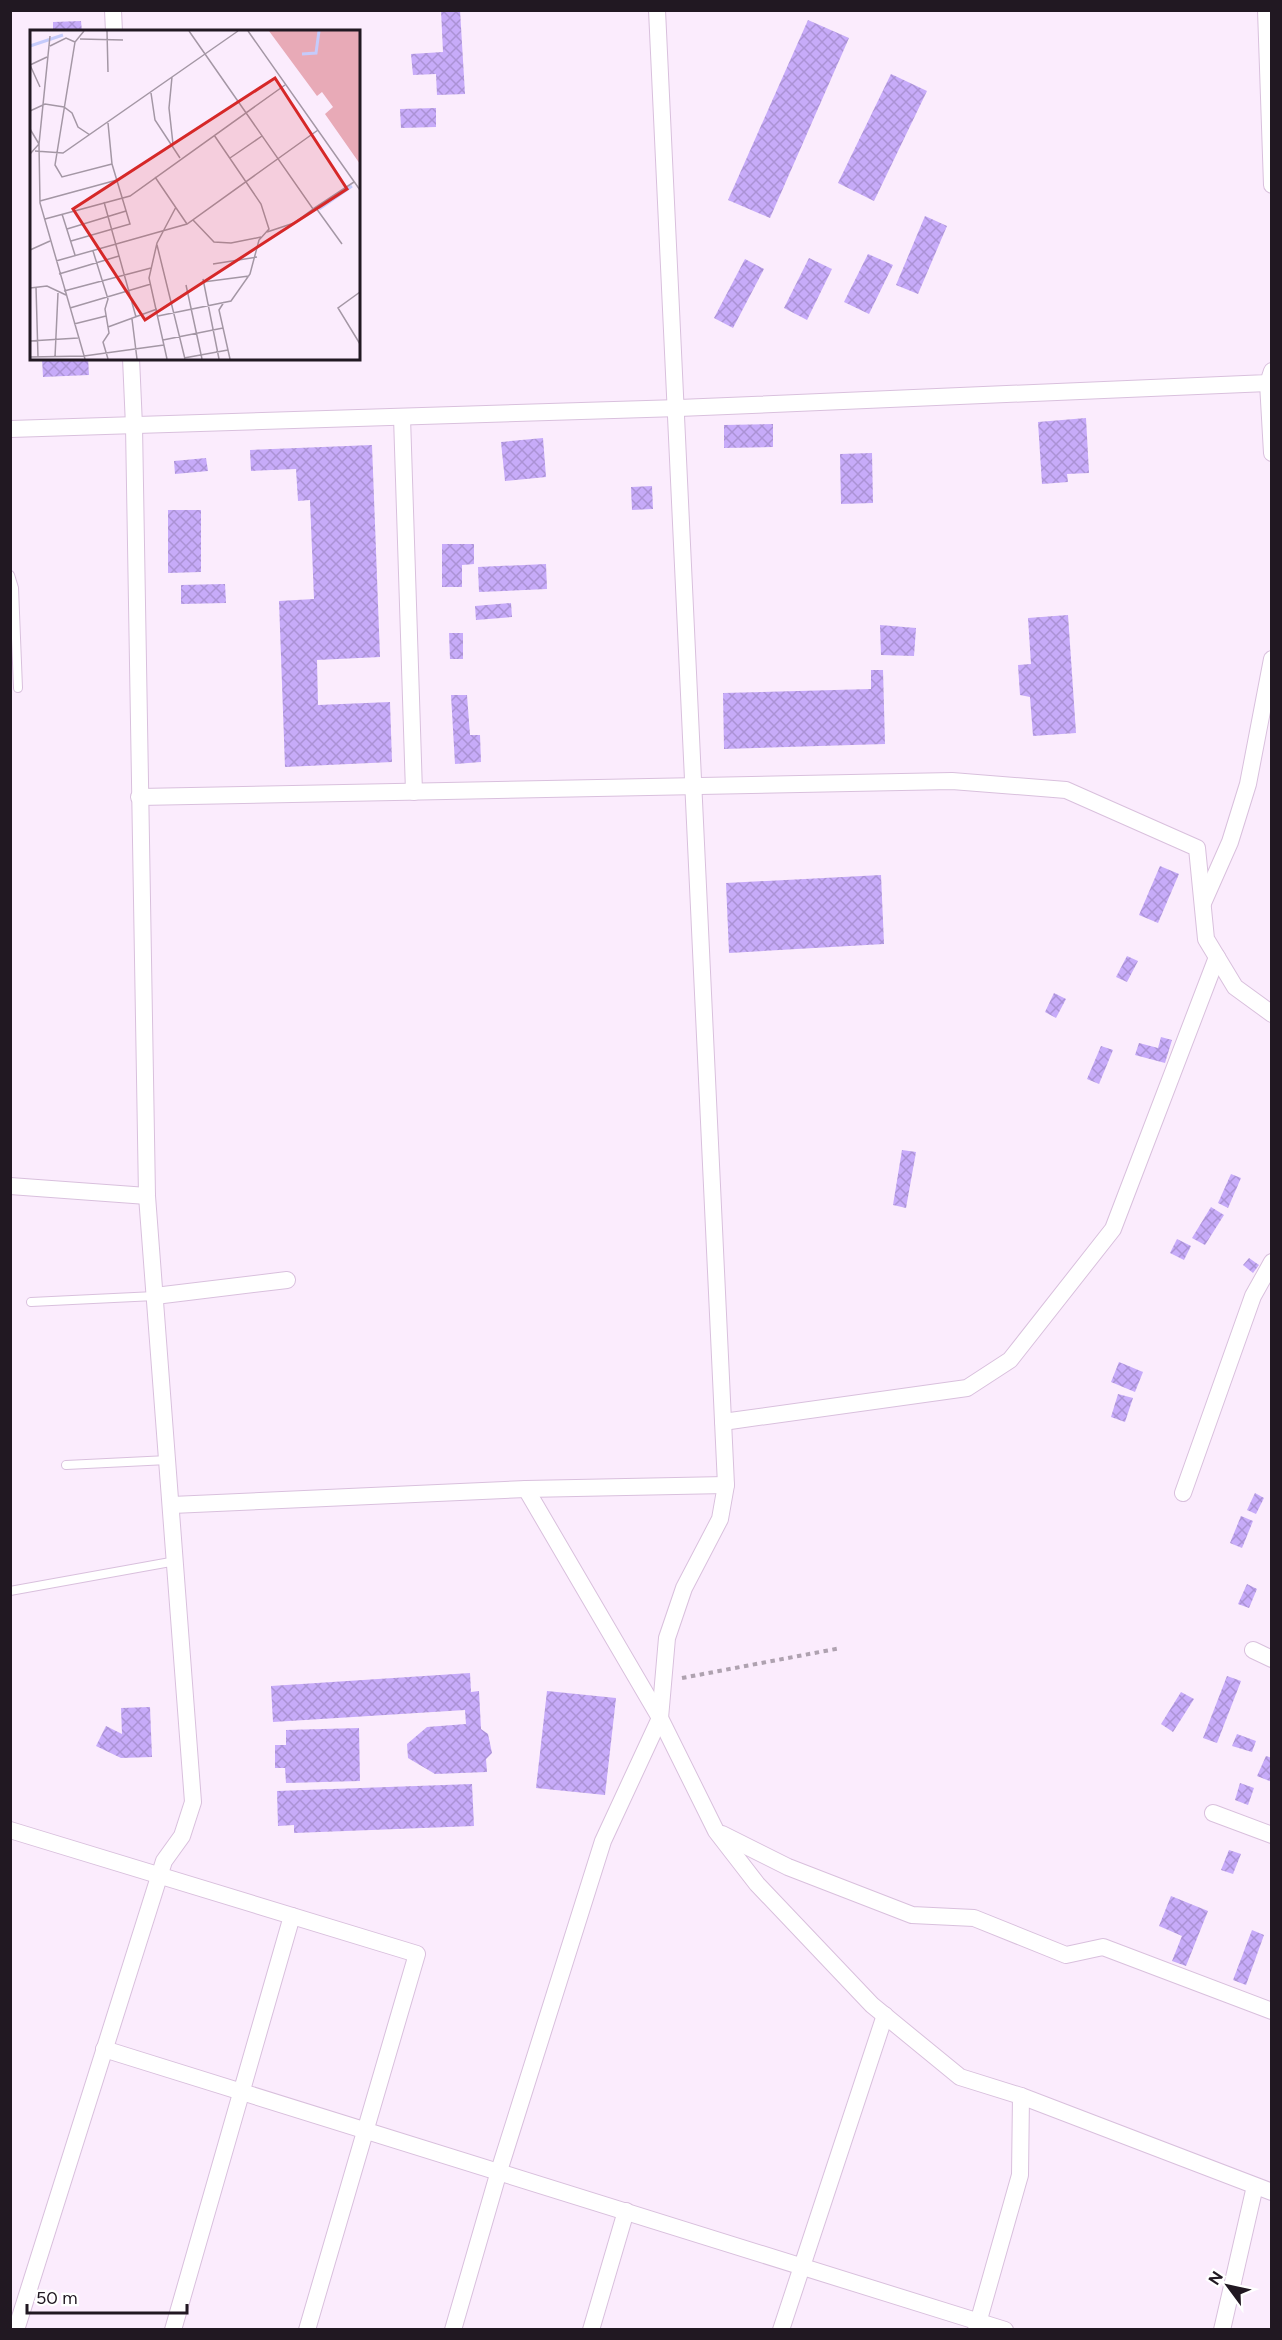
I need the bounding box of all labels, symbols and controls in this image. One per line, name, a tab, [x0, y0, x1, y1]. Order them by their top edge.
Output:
inset map	[30, 30, 360, 360]
north arrow	[1198, 2256, 1258, 2316]
text: N	[1205, 2268, 1227, 2288]
scale bar	[27, 2277, 188, 2315]
text: 50 m	[36, 2287, 78, 2309]

